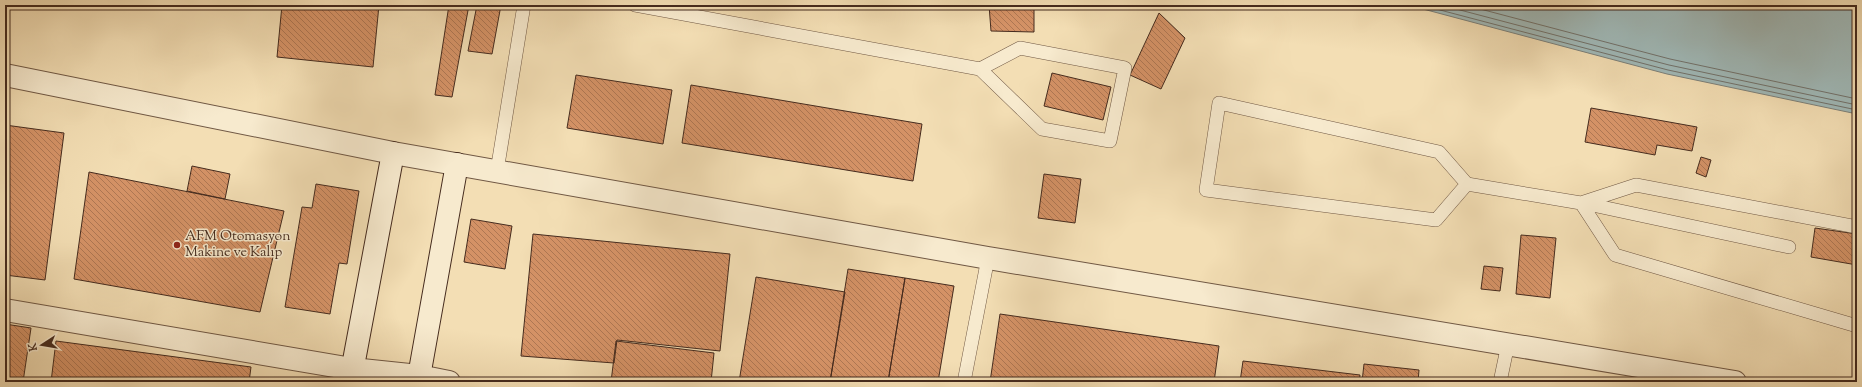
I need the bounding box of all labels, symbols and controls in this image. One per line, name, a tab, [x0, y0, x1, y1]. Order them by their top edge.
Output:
place label: AFM Otomasyon Makine ve Kalıp	[185, 227, 291, 263]
marker: AFM Otomasyon Makine ve Kalıp	[172, 240, 182, 250]
north arrow	[22, 325, 62, 365]
text: K	[25, 341, 42, 353]

